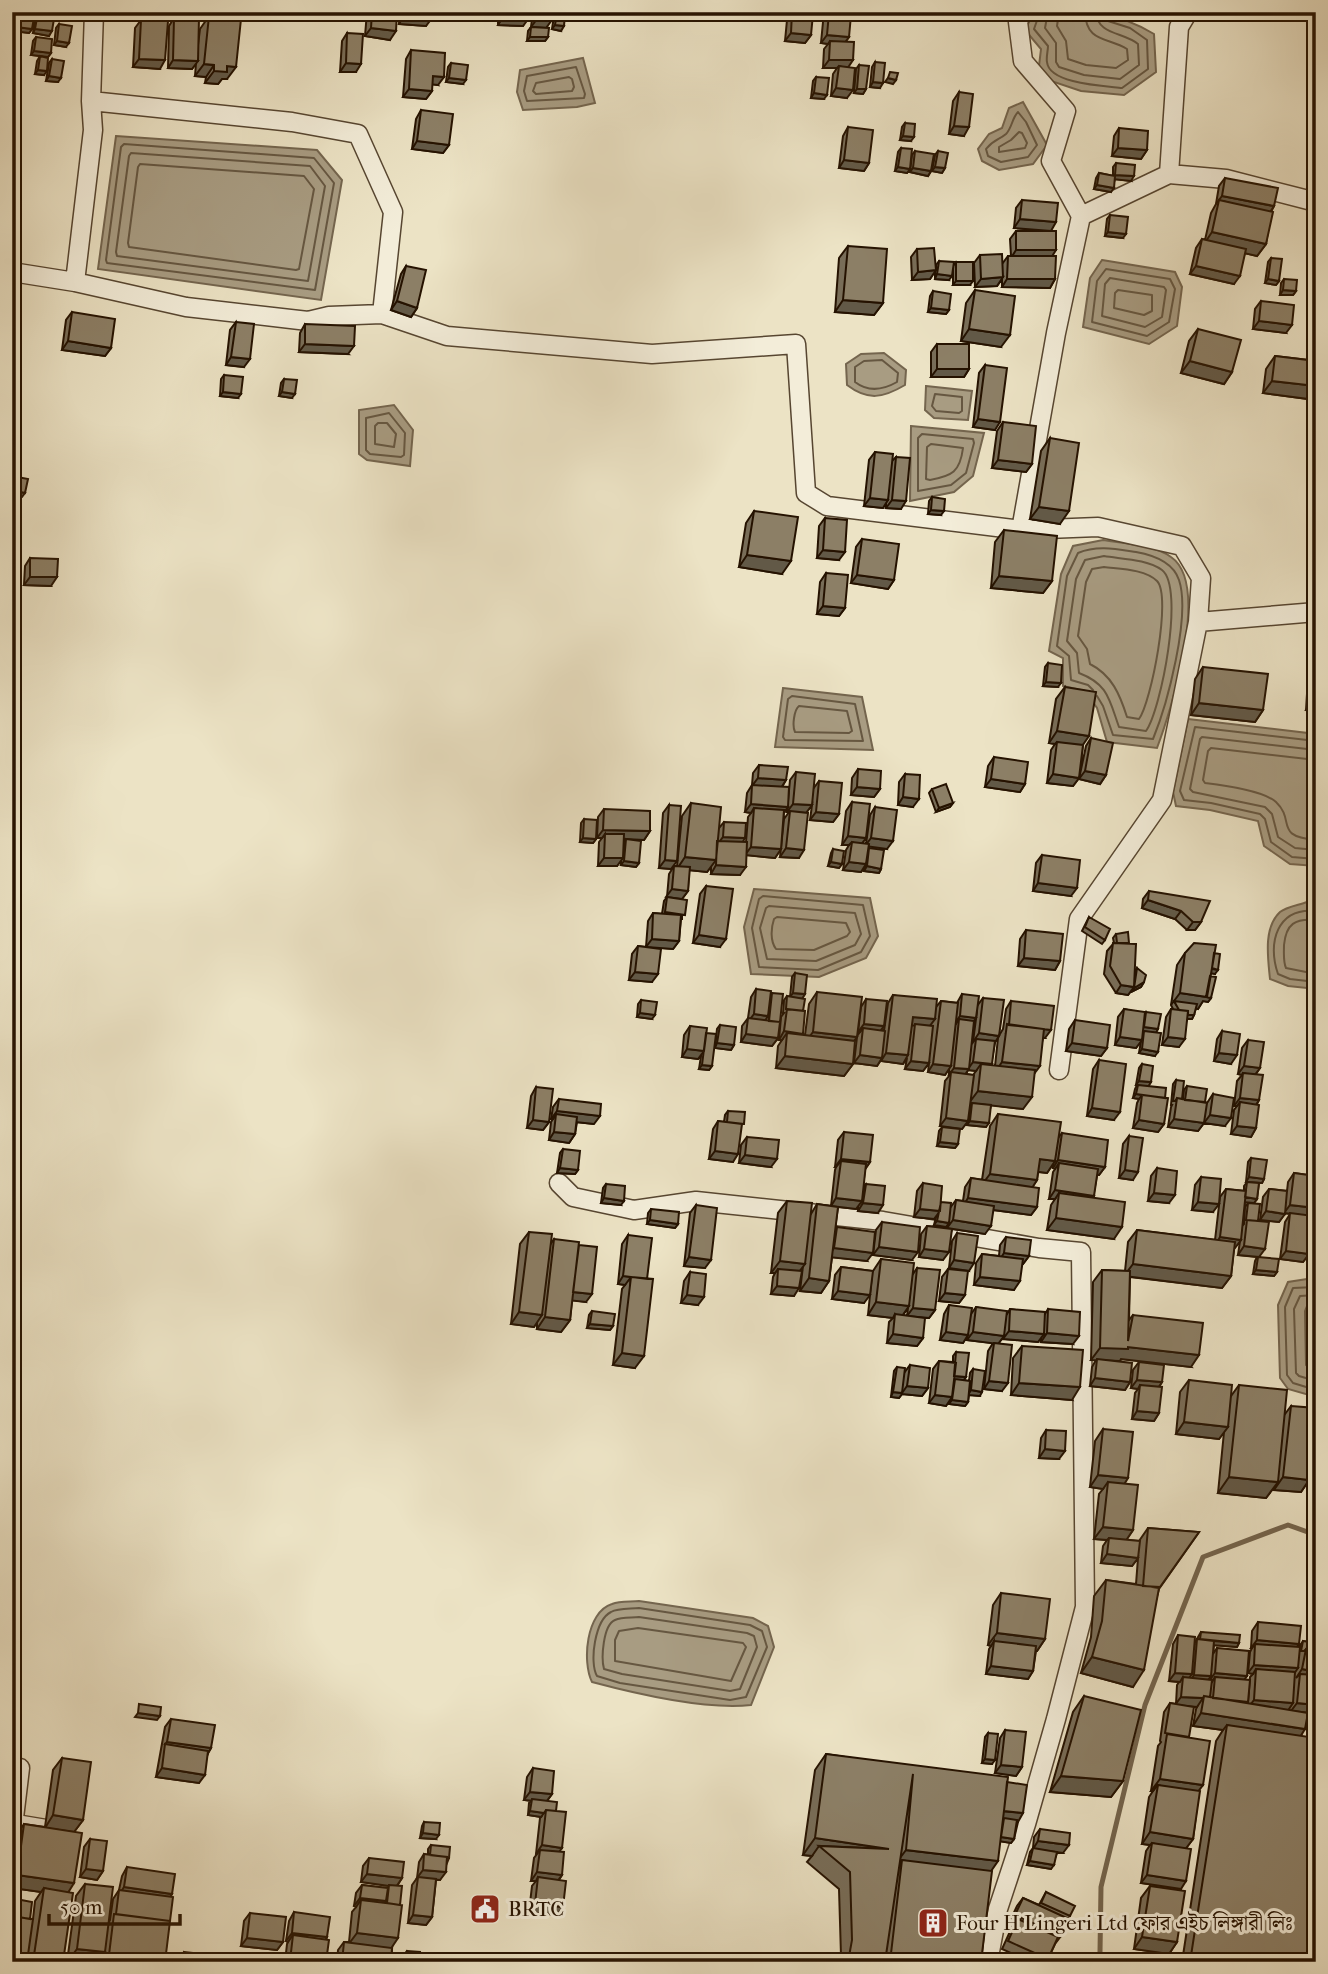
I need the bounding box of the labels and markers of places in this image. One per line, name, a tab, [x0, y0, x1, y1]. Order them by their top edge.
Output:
public building icon: BRTC	[468, 1892, 502, 1926]
place label: BRTC	[508, 1897, 564, 1921]
building icon: Four H Lingeri Ltd ফোর এইচ লিঙ্গারী লিঃ	[916, 1906, 950, 1940]
place label: Four H Lingeri Ltd ফোর এইচ লিঙ্গারী লিঃ	[956, 1911, 1293, 1935]

